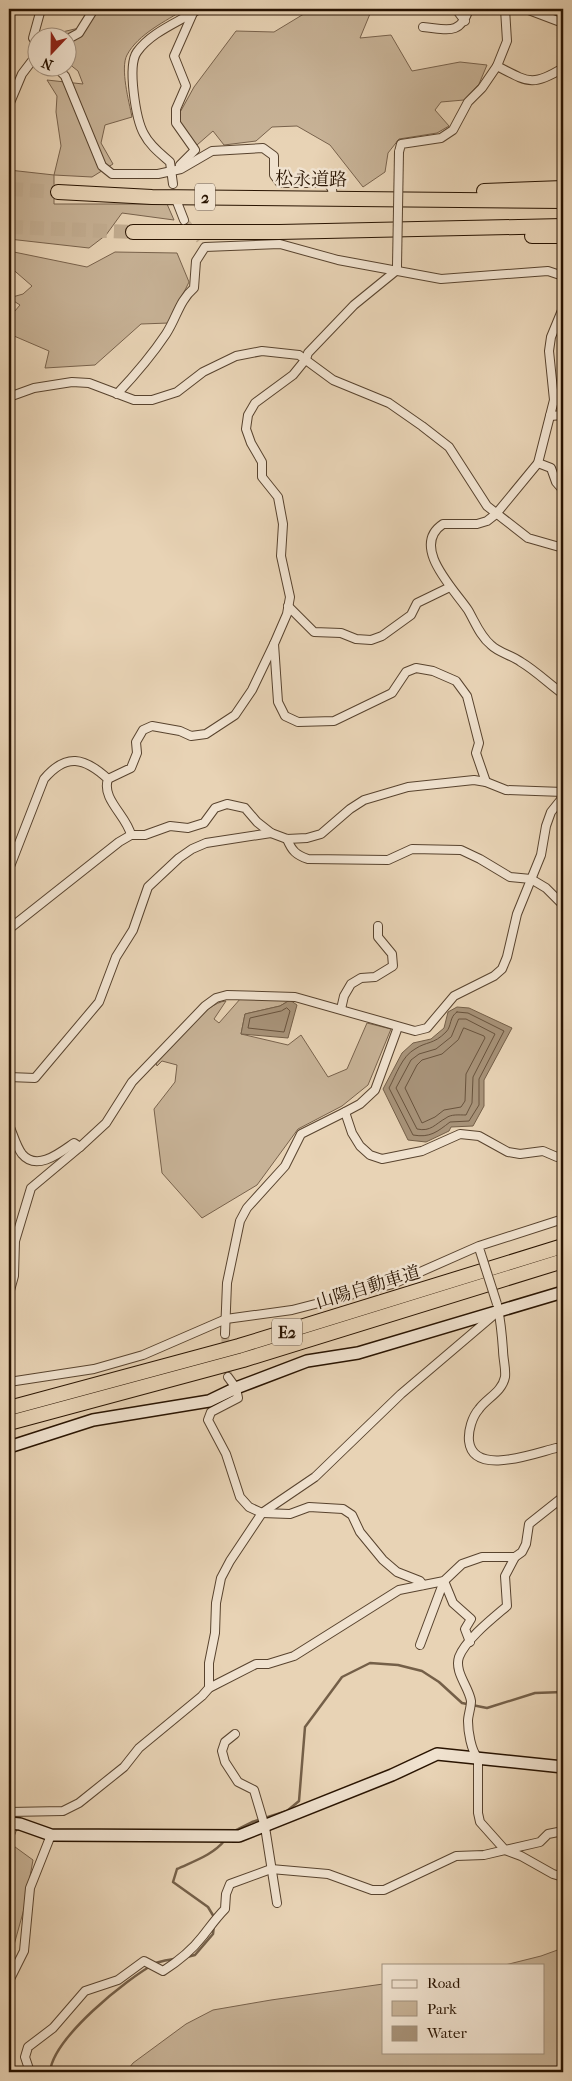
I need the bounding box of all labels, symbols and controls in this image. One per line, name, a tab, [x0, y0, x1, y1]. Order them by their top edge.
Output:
north arrow	[28, 28, 78, 78]
text: N	[39, 54, 55, 73]
street label: 松永道路	[275, 168, 347, 191]
road number: 2	[195, 183, 215, 210]
street label: 山陽自動車道	[313, 1262, 423, 1313]
road number: E2	[272, 1318, 302, 1345]
legend	[382, 1964, 544, 2054]
text: Road	[427, 1974, 461, 1992]
text: Park	[427, 2000, 457, 2018]
text: Water	[426, 2024, 467, 2042]

